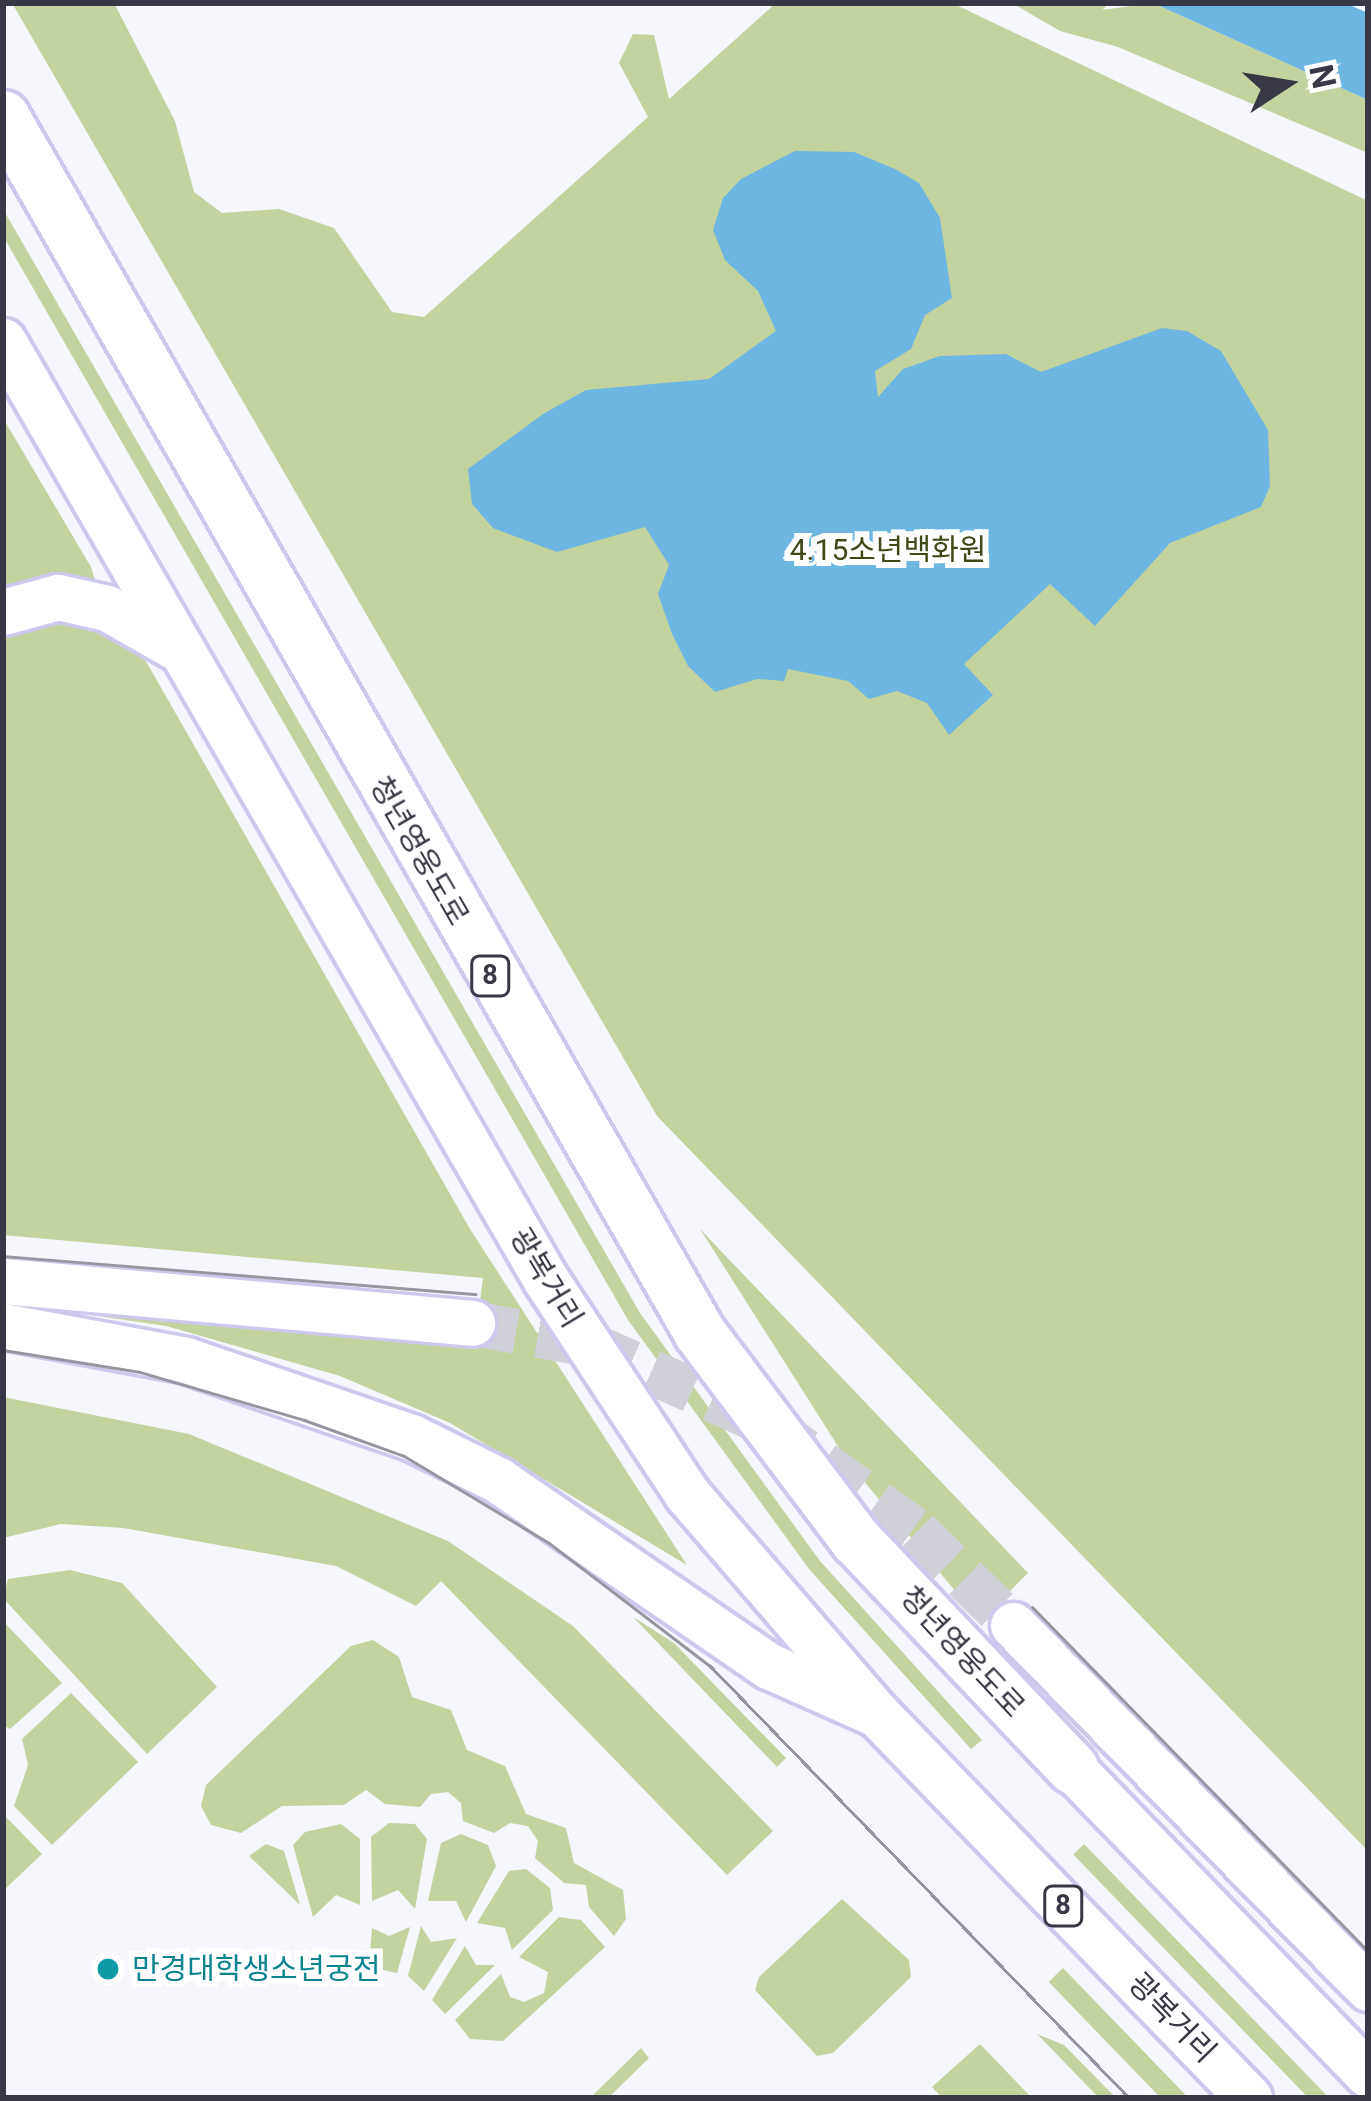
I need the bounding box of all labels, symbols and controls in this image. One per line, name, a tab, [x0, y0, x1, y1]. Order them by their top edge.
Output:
north arrow	[1227, 24, 1347, 144]
text: N	[1301, 61, 1344, 92]
park label: 4.15소년백화원	[790, 532, 986, 568]
street label: 청년영웅도로	[362, 770, 476, 932]
road number: 8	[469, 955, 511, 997]
street label: 광복거리	[502, 1221, 590, 1335]
street label: 청년영웅도로	[892, 1579, 1032, 1725]
road number: 8	[1042, 1885, 1084, 1927]
place label: 만경대학생소년궁전	[132, 1951, 380, 1987]
marker: 만경대학생소년궁전	[95, 1956, 121, 1982]
street label: 광복거리	[1121, 1966, 1223, 2070]

